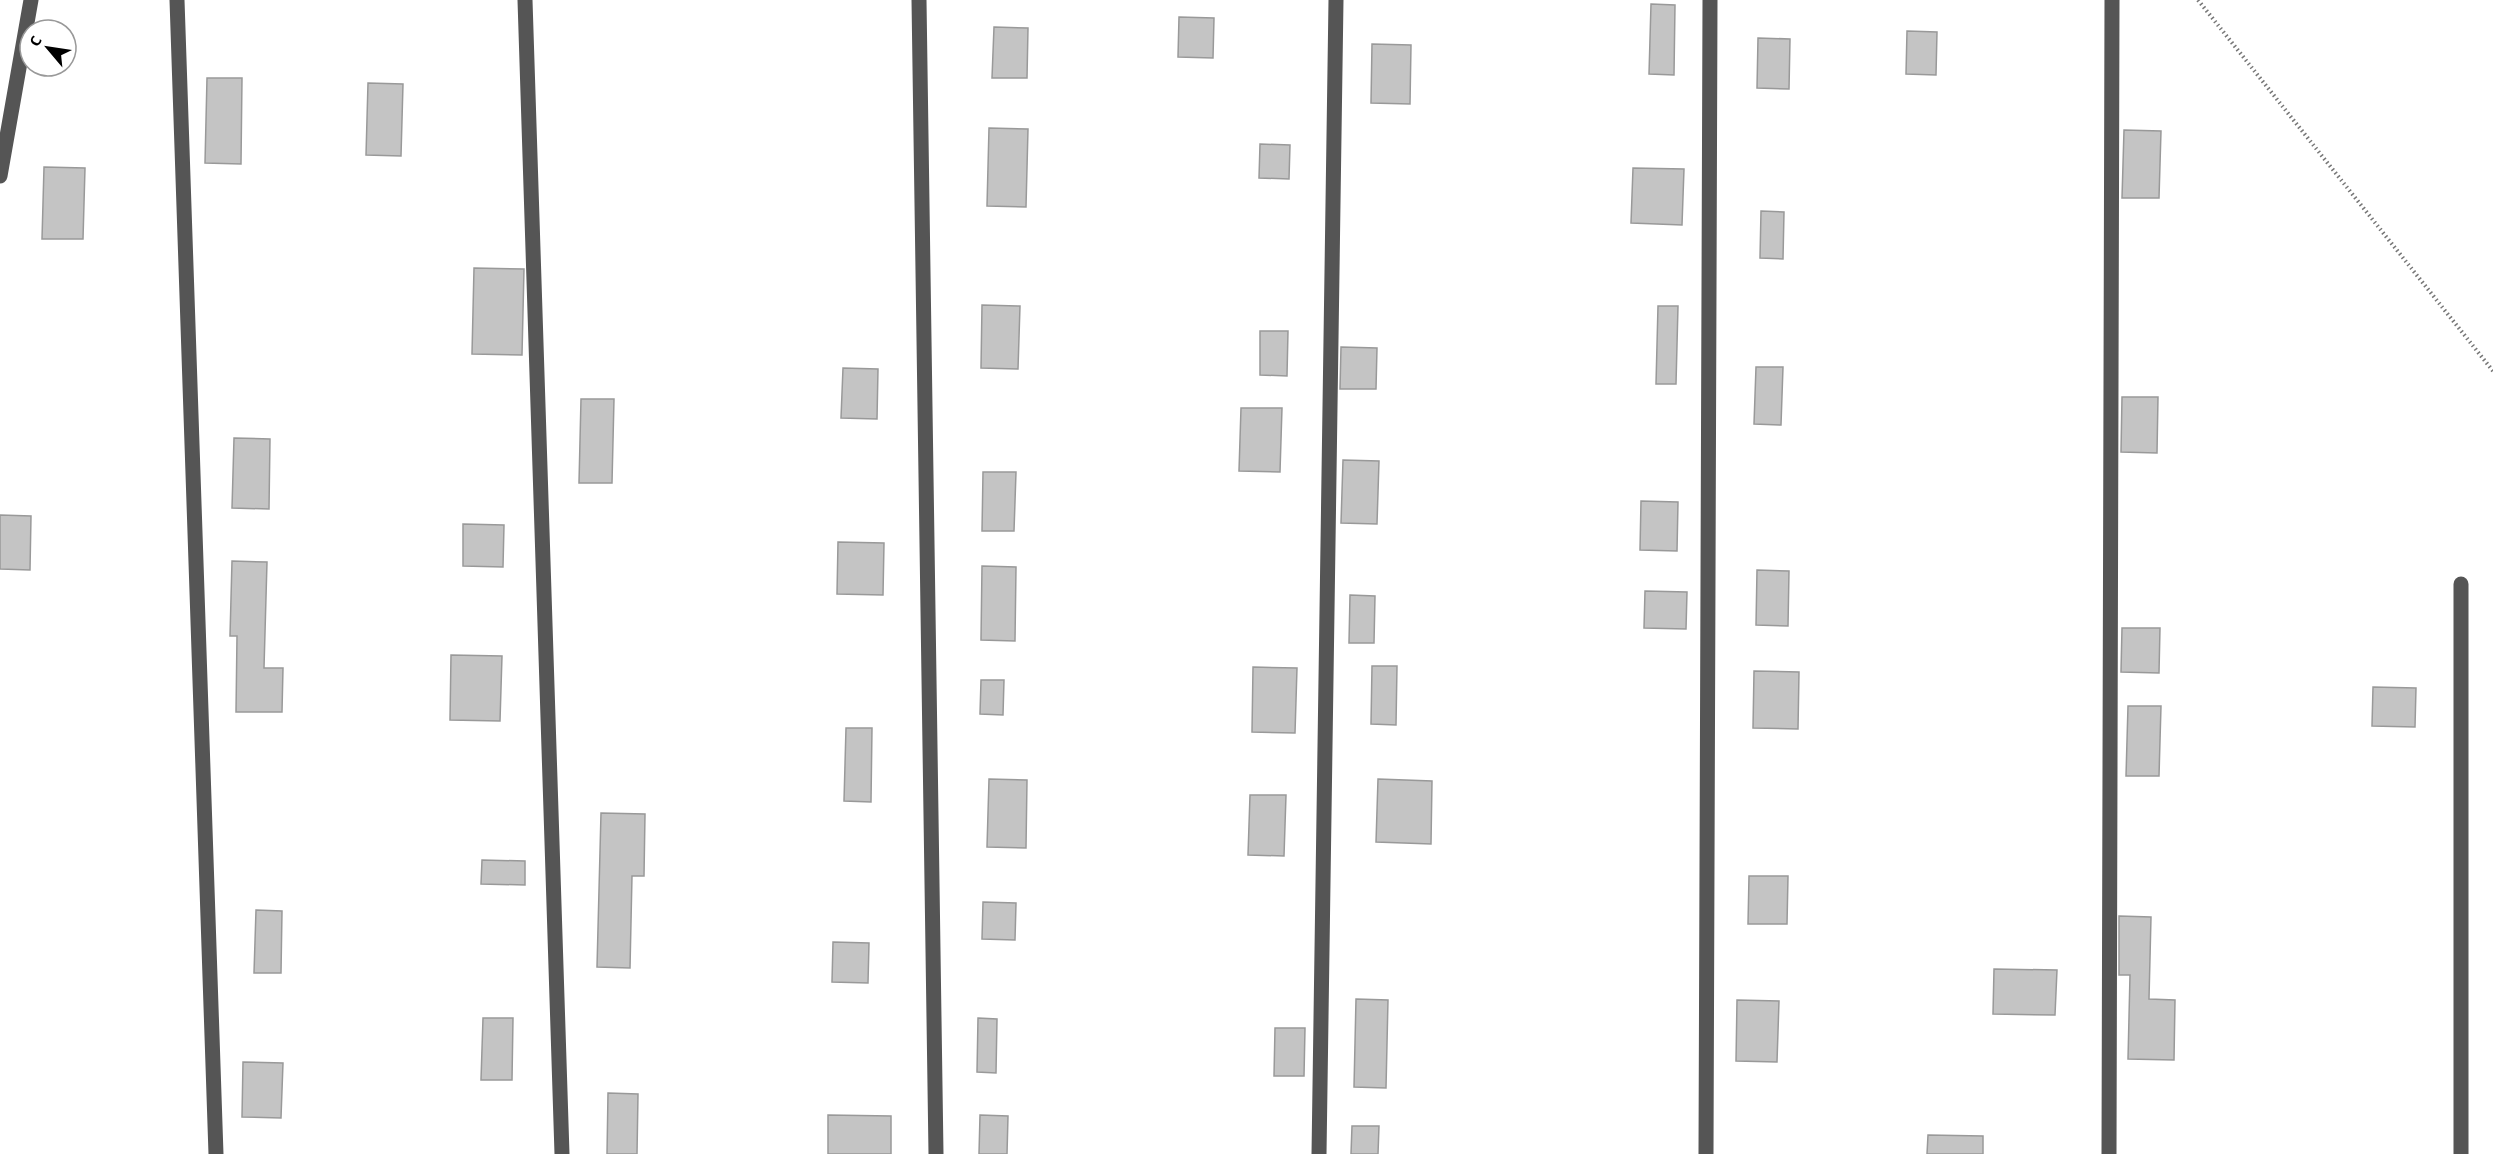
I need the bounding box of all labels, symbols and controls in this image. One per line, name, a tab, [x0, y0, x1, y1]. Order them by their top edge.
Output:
north arrow	[18, 18, 78, 78]
text: С	[27, 33, 45, 49]

